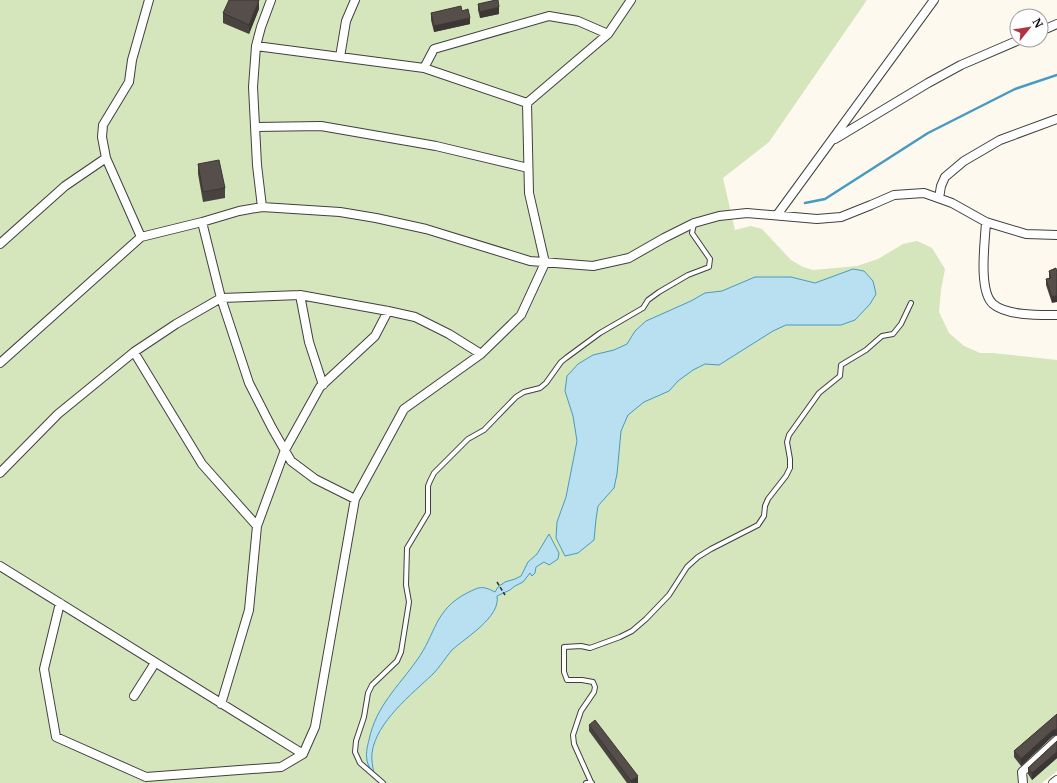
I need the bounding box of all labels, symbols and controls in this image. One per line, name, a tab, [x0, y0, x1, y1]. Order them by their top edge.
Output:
north arrow	[1009, 8, 1049, 48]
text: N	[1029, 16, 1046, 31]

